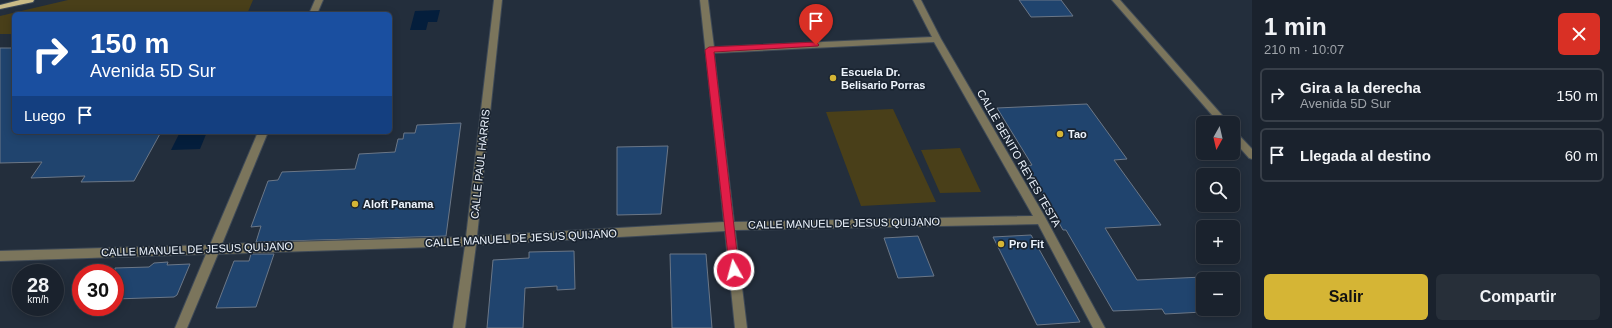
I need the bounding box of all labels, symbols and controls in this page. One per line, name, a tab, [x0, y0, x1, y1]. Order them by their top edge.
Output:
pin	[799, 4, 833, 45]
icon: arrive	[805, 10, 827, 32]
text: 1 min	[1264, 13, 1327, 40]
button: close	[1558, 13, 1600, 55]
icon: right	[24, 28, 76, 80]
text: 150 m	[90, 28, 169, 59]
text: 210 m · 10:07	[1264, 42, 1344, 57]
text: Avenida 5D Sur	[90, 61, 216, 81]
place label: Escuela Dr. Belisario Porras	[841, 66, 925, 91]
marker: Escuela Dr. Belisario Porras	[828, 73, 838, 83]
text: Gira a la derecha	[1300, 79, 1421, 96]
icon: right	[1266, 84, 1288, 106]
street label: CALLE BENITO REYES TESTA	[975, 87, 1064, 229]
text: 150 m	[1556, 87, 1598, 104]
text: Avenida 5D Sur	[1300, 96, 1391, 111]
icon: arrive	[74, 104, 96, 126]
text: Luego	[24, 107, 66, 124]
street label: CALLE PAUL HARRIS	[468, 109, 492, 219]
north arrow	[1196, 116, 1240, 160]
map controls	[1196, 116, 1240, 316]
place label: Tao	[1068, 128, 1087, 140]
marker: Tao	[1055, 129, 1065, 139]
icon: arrive	[1266, 144, 1288, 166]
text: Llegada al destino	[1300, 147, 1431, 164]
text: 60 m	[1565, 147, 1598, 164]
button: search	[1196, 168, 1240, 212]
place label: Aloft Panama	[363, 198, 434, 210]
marker: Aloft Panama	[350, 199, 360, 209]
street label: CALLE MANUEL DE JESUS QUIJANO	[748, 215, 941, 231]
button: +	[1196, 220, 1240, 264]
street label: CALLE MANUEL DE JESUS QUIJANO	[425, 227, 618, 249]
place label: Pro Fit	[1009, 238, 1044, 250]
marker: Pro Fit	[996, 239, 1006, 249]
street label: CALLE MANUEL DE JESUS QUIJANO	[101, 240, 294, 258]
position arrow	[713, 249, 755, 291]
speed limit sign: 30	[72, 264, 124, 316]
button: −	[1196, 272, 1240, 316]
text: 28	[27, 274, 49, 296]
button: Salir	[1264, 274, 1428, 320]
button: Compartir	[1436, 274, 1600, 320]
text: km/h	[27, 294, 49, 305]

